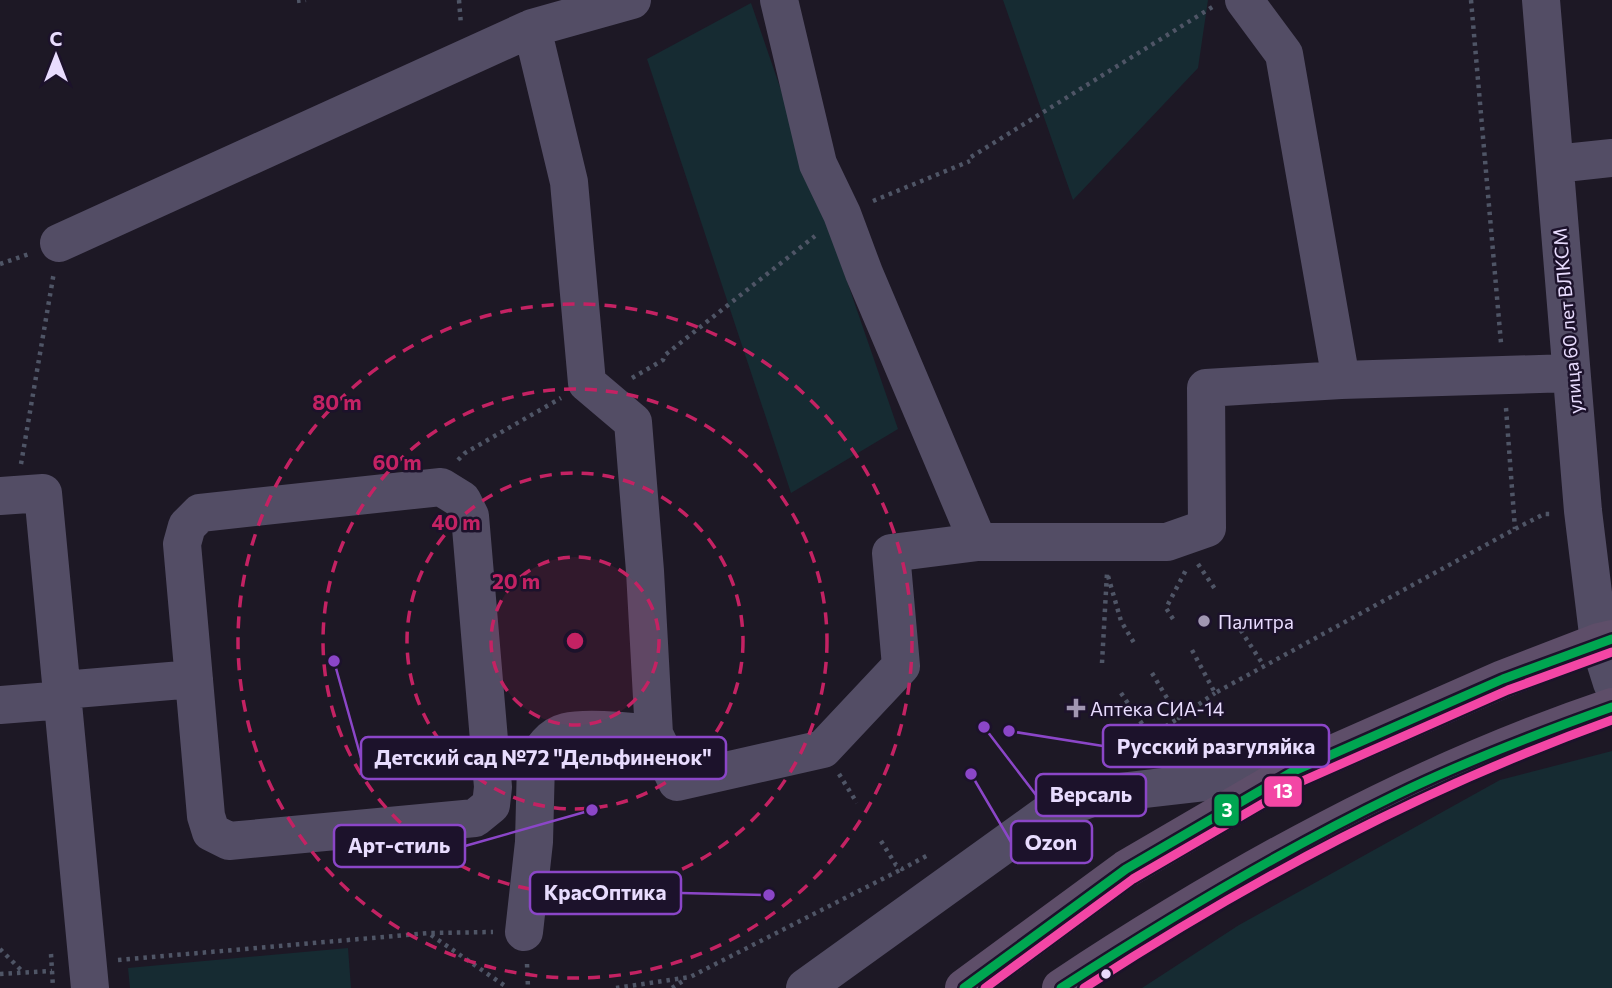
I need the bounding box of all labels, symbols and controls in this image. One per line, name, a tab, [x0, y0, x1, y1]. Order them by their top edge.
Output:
north arrow	[21, 21, 91, 91]
text: С	[50, 27, 63, 50]
street label: улица 60 лет ВЛКСМ	[1547, 227, 1587, 415]
text: 80 m	[312, 389, 362, 414]
text: 60 m	[372, 449, 422, 474]
text: 40 m	[431, 509, 481, 534]
text: 20 m	[492, 568, 540, 593]
place label: Палитра	[1218, 610, 1294, 633]
marker: Палитра	[1196, 613, 1212, 629]
centre of rings	[563, 629, 587, 653]
place label: Аптека СИА-14	[1090, 697, 1224, 720]
marker: Аптека СИА-14	[1068, 700, 1084, 716]
callout: Русский разгуляйка	[1103, 725, 1329, 767]
text: Русский разгуляйка	[1117, 733, 1315, 758]
callout: Детский сад №72 "Дельфиненок"	[361, 737, 726, 779]
text: Детский сад №72 "Дельфиненок"	[374, 744, 712, 769]
callout: Версаль	[1036, 774, 1146, 816]
line badge: 13	[1263, 775, 1303, 808]
text: 13	[1273, 779, 1293, 802]
text: Версаль	[1050, 781, 1132, 806]
line badge: 3	[1213, 793, 1240, 827]
text: 3	[1221, 798, 1233, 821]
callout: Ozon	[1011, 821, 1092, 863]
callout: Арт-стиль	[334, 825, 465, 867]
text: Ozon	[1025, 829, 1077, 854]
text: Арт-стиль	[348, 832, 450, 857]
callout: КрасОптика	[530, 872, 681, 914]
text: КрасОптика	[544, 879, 666, 904]
unlabelled marker	[1099, 967, 1113, 981]

